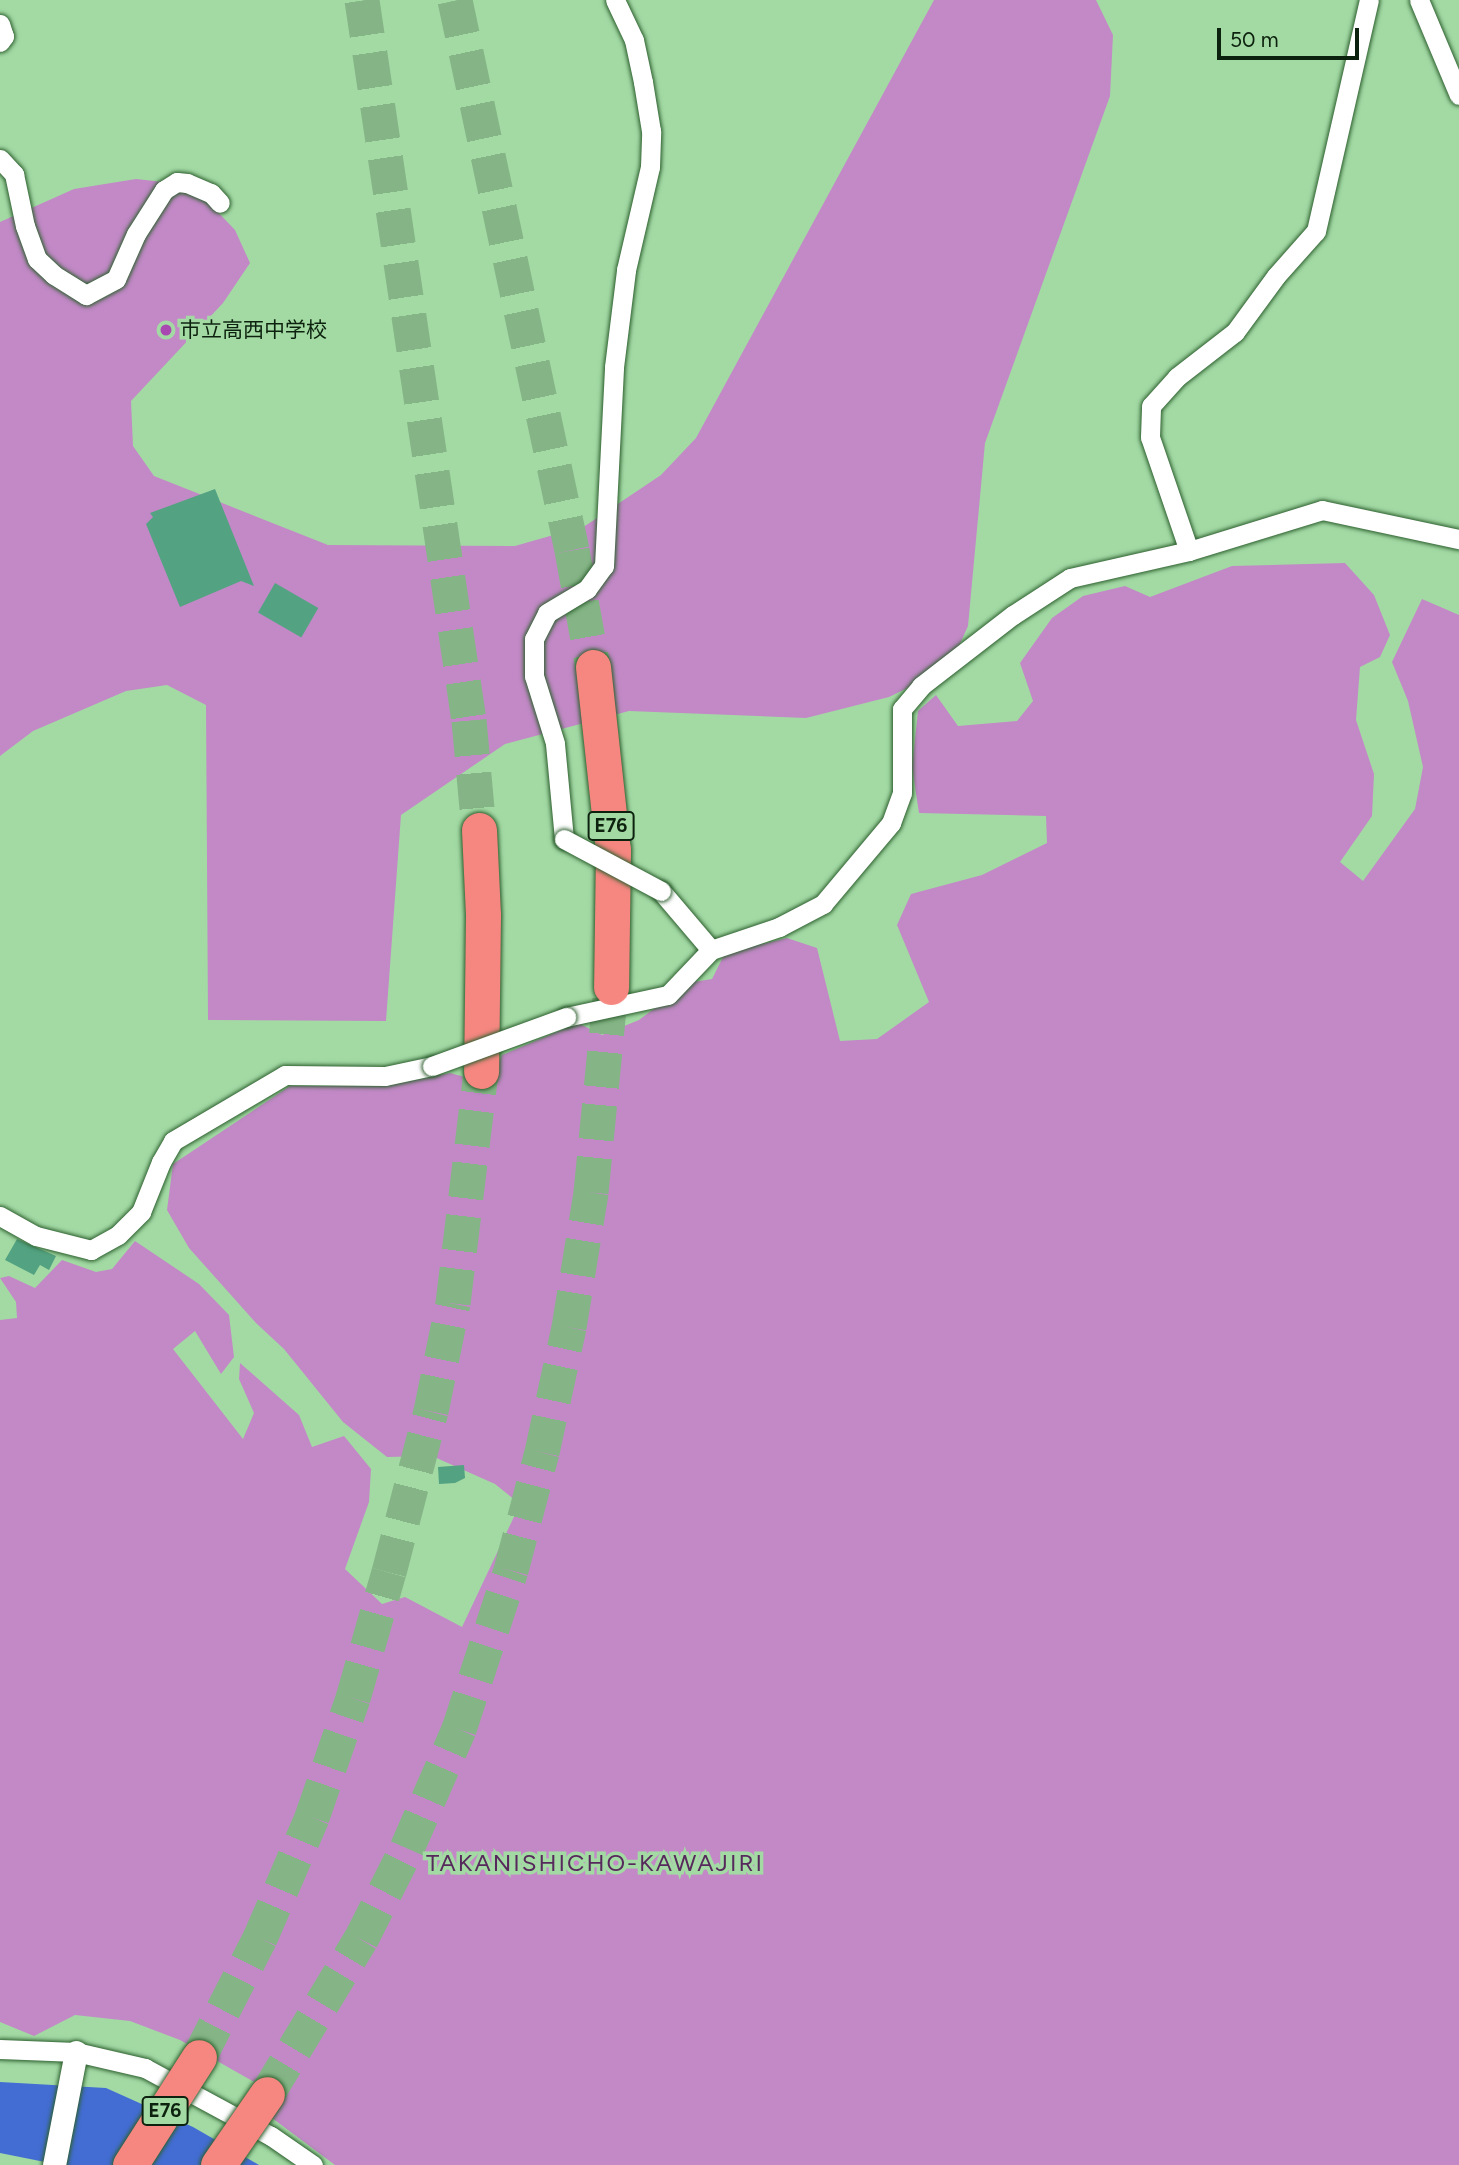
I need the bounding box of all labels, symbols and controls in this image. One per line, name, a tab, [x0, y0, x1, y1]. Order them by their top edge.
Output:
scale bar	[1221, 14, 1363, 58]
text: 50 m	[1230, 27, 1279, 52]
place label: 市立高西中学校	[180, 317, 327, 343]
marker: 市立高西中学校	[158, 322, 174, 338]
road number: E76	[586, 810, 636, 842]
district label: TAKANISHICHO-KAWAJIRI	[429, 1849, 761, 1877]
road number: E76	[140, 2096, 190, 2126]

